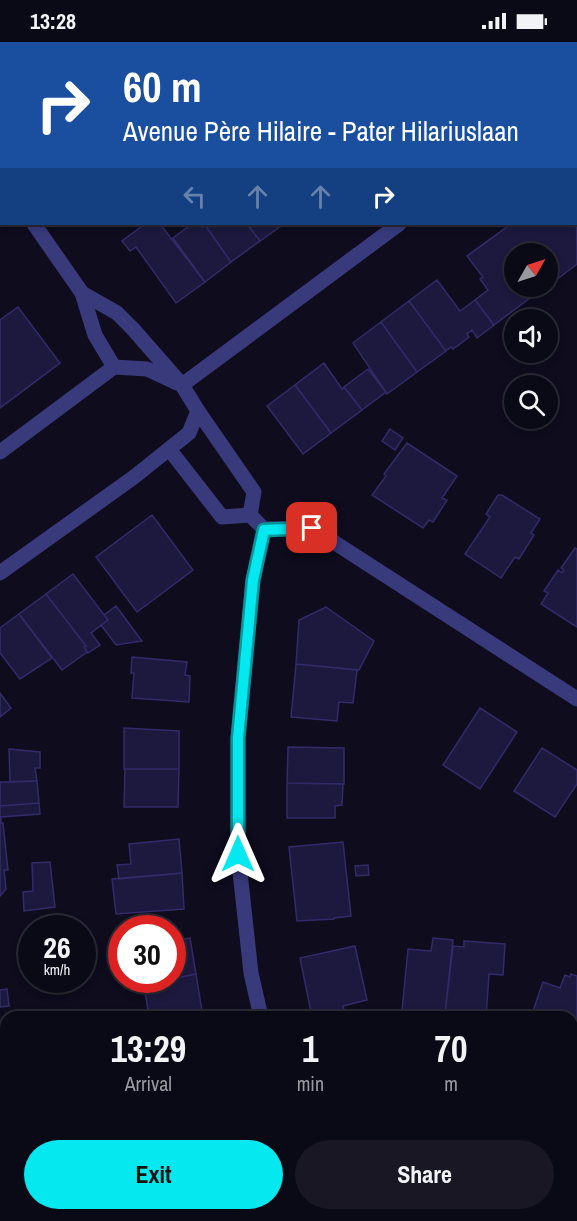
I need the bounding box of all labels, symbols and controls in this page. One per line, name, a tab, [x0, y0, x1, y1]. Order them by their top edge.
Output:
text: 13:28	[30, 6, 76, 36]
text: 60 m	[123, 59, 202, 115]
icon: right	[24, 66, 102, 144]
text: Avenue Père Hilaire - Pater Hilariuslaan	[123, 113, 519, 149]
icon: left	[178, 180, 211, 213]
icon: ahead	[241, 180, 274, 213]
icon: ahead	[304, 180, 337, 213]
icon: right	[367, 180, 400, 213]
north arrow	[504, 243, 558, 297]
map controls	[504, 243, 558, 429]
button: sound	[504, 309, 558, 363]
button: search	[504, 375, 558, 429]
pin	[286, 502, 337, 553]
icon: arrive	[295, 511, 328, 544]
position arrow	[206, 822, 270, 886]
speed limit sign: 30	[108, 915, 186, 993]
text: 26	[43, 927, 71, 967]
text: km/h	[44, 959, 70, 980]
text: 13:29	[111, 1025, 186, 1073]
text: 1	[302, 1025, 319, 1073]
text: 70	[435, 1025, 467, 1073]
text: Arrival	[125, 1070, 172, 1097]
text: min	[297, 1070, 324, 1097]
text: m	[444, 1070, 458, 1097]
button: Exit	[24, 1140, 283, 1209]
button: Share	[295, 1140, 554, 1209]

